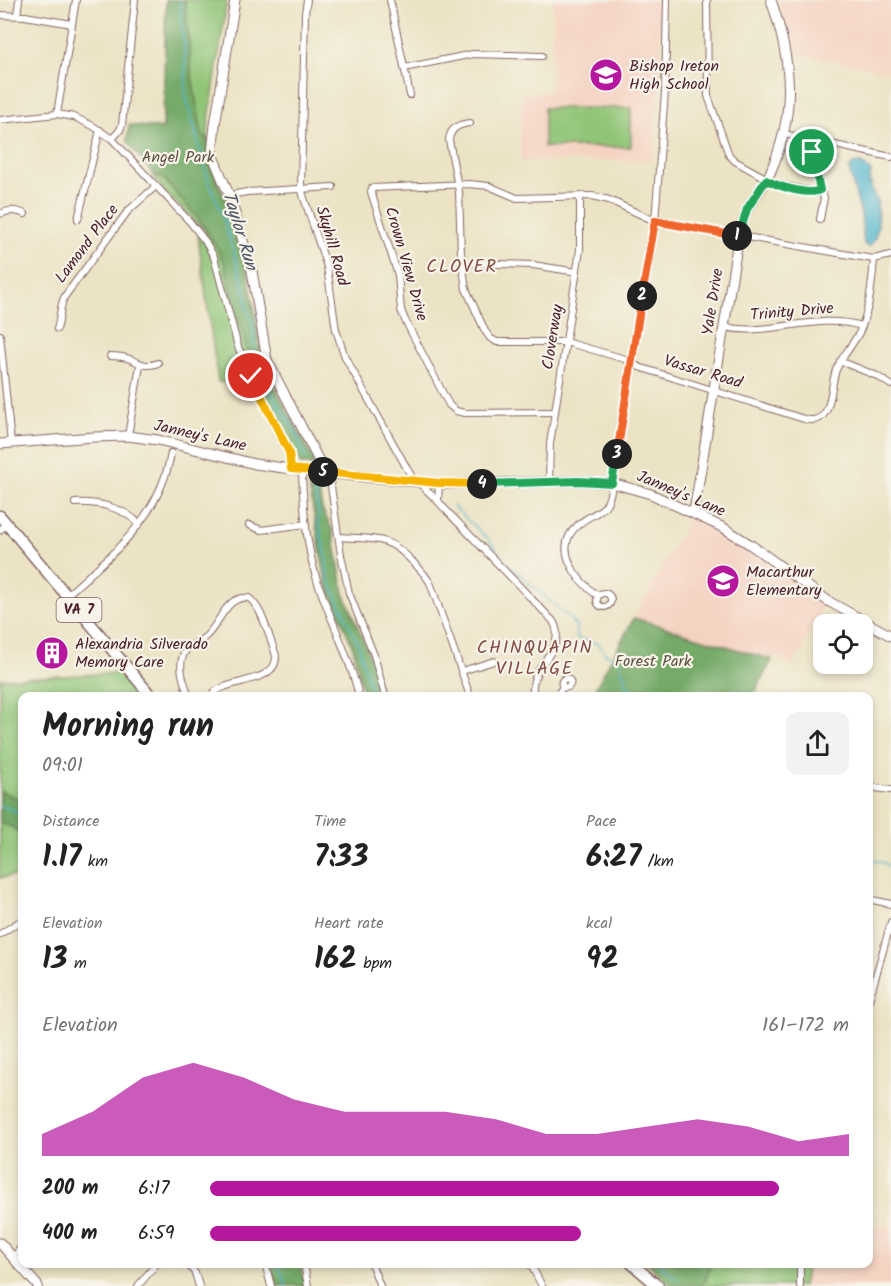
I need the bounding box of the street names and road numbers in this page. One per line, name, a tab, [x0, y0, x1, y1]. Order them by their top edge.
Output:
street label: Lamond Place	[49, 199, 125, 289]
street label: Skyhill Road	[309, 203, 356, 290]
street label: Crown View Drive	[378, 204, 434, 324]
street label: Yale Drive	[695, 267, 731, 337]
street label: Trinity Drive	[749, 296, 835, 328]
street label: Cloverway	[536, 302, 571, 371]
street label: Vassar Road	[661, 348, 746, 396]
street label: Janney's Lane	[151, 413, 249, 459]
street label: Janney's Lane	[633, 464, 729, 524]
road number: VA 7	[56, 598, 101, 622]

